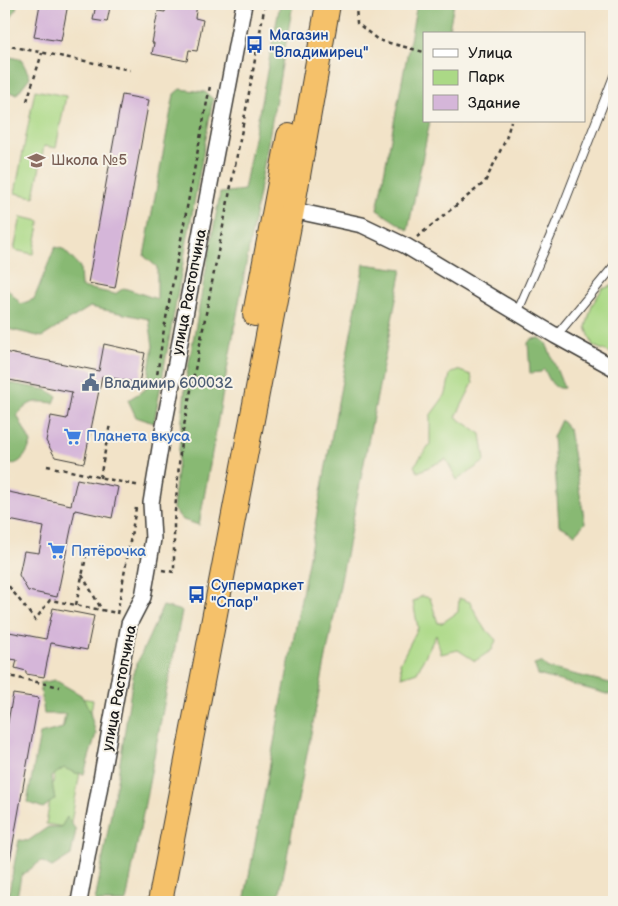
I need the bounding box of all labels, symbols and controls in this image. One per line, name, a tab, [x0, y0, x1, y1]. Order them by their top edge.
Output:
place label: Магазин "Владимирец"	[269, 26, 369, 62]
legend	[423, 32, 586, 122]
bus stop icon: Магазин "Владимирец"	[245, 34, 265, 54]
text: Улица	[468, 44, 513, 63]
text: Парк	[468, 68, 505, 87]
text: Здание	[468, 94, 520, 113]
school or university icon: Школа №5	[27, 150, 47, 170]
place label: Школа №5	[51, 151, 127, 170]
street label: улица Растопчина	[168, 227, 211, 357]
public building icon: Владимир 600032	[80, 373, 100, 393]
place label: Владимир 600032	[104, 374, 233, 393]
supermarket icon: Планета вкуса	[62, 426, 82, 446]
place label: Планета вкуса	[86, 427, 190, 446]
supermarket icon: Пятёрочка	[47, 541, 67, 561]
place label: Пятёрочка	[71, 542, 146, 561]
place label: Супермаркет "Спар"	[211, 576, 304, 612]
bus stop icon: Супермаркет "Спар"	[187, 584, 207, 604]
street label: улица Растопчина	[98, 623, 141, 753]

